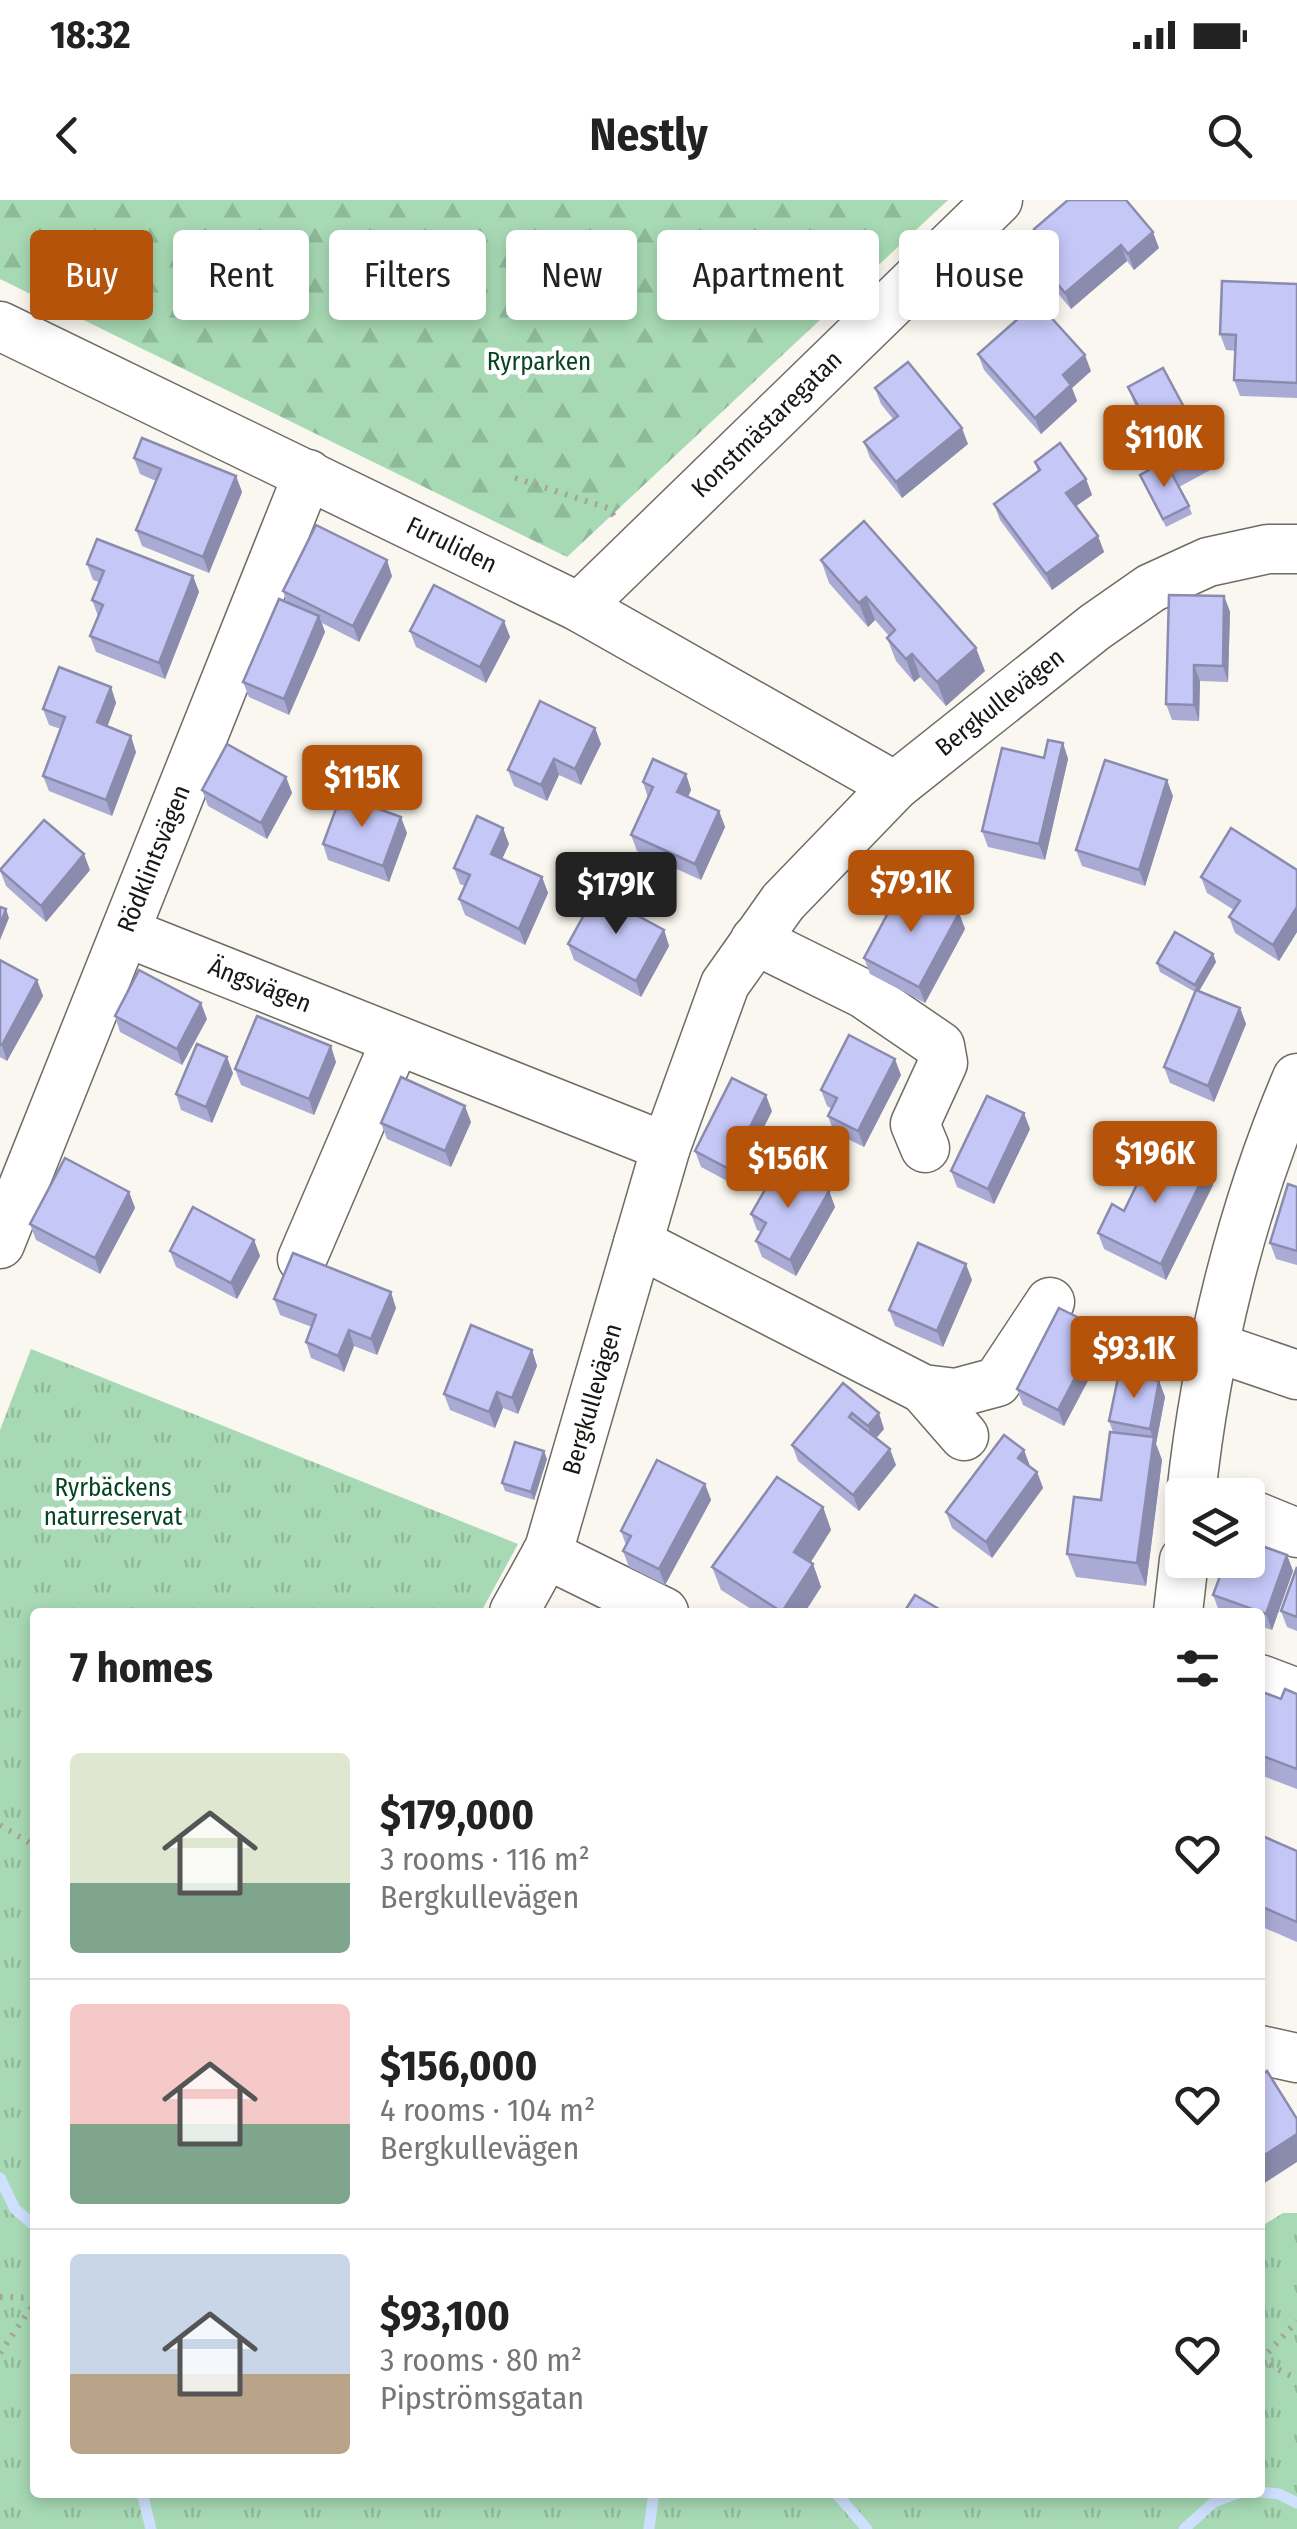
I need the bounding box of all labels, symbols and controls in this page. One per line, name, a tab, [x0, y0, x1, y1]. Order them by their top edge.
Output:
text: 18:32	[50, 12, 131, 58]
icon: back	[40, 108, 95, 163]
text: Nestly	[589, 108, 708, 162]
icon: search	[1202, 108, 1257, 163]
chip: Buy	[30, 230, 153, 320]
chip: Rent	[173, 230, 309, 320]
chip: Filters	[329, 230, 486, 320]
chip: New	[506, 230, 637, 320]
chip: Apartment	[657, 230, 879, 320]
chip: House	[899, 230, 1059, 320]
street label: Konstmästaregatan	[686, 345, 848, 504]
park label: Ryrparken	[487, 347, 591, 377]
pin: $110K	[1094, 405, 1234, 490]
text: $110K	[1125, 418, 1203, 456]
street label: Furuliden	[402, 511, 502, 580]
street label: Bergkullevägen	[930, 642, 1070, 763]
pin: $115K	[292, 745, 432, 830]
text: $115K	[324, 758, 400, 796]
street label: Rödklintsvägen	[111, 781, 197, 937]
pin: $79.1K	[830, 850, 992, 935]
pin: $179K	[546, 852, 686, 937]
text: $79.1K	[870, 863, 952, 901]
text: $179K	[578, 865, 654, 903]
street label: Ängsvägen	[204, 952, 315, 1019]
pin: $196K	[1085, 1121, 1225, 1206]
pin: $156K	[718, 1126, 858, 1211]
text: $196K	[1115, 1134, 1195, 1172]
text: $156K	[748, 1139, 828, 1177]
pin: $93.1K	[1053, 1316, 1215, 1401]
street label: Bergkullevägen	[556, 1320, 629, 1478]
text: $93.1K	[1093, 1329, 1175, 1367]
park label: Ryrbäckens naturreservat	[44, 1473, 183, 1532]
map controls	[1165, 1478, 1265, 1578]
button: layers	[1165, 1478, 1265, 1578]
icon: filters	[1170, 1641, 1225, 1696]
text: 7 homes	[70, 1643, 213, 1693]
text: $179,000	[380, 1790, 534, 1840]
icon: home	[150, 1793, 270, 1913]
icon: heart	[1170, 1826, 1225, 1881]
text: 3 rooms · 116 m²	[380, 1840, 590, 1878]
text: Bergkullevägen	[380, 1878, 579, 1916]
text: $156,000	[380, 2041, 537, 2091]
icon: home	[150, 2044, 270, 2164]
icon: heart	[1170, 2077, 1225, 2132]
text: 4 rooms · 104 m²	[380, 2091, 595, 2129]
text: Bergkullevägen	[380, 2129, 579, 2167]
text: $93,100	[380, 2291, 510, 2341]
icon: home	[150, 2294, 270, 2414]
icon: heart	[1170, 2327, 1225, 2382]
text: 3 rooms · 80 m²	[380, 2341, 582, 2379]
text: Pipströmsgatan	[380, 2379, 584, 2417]

